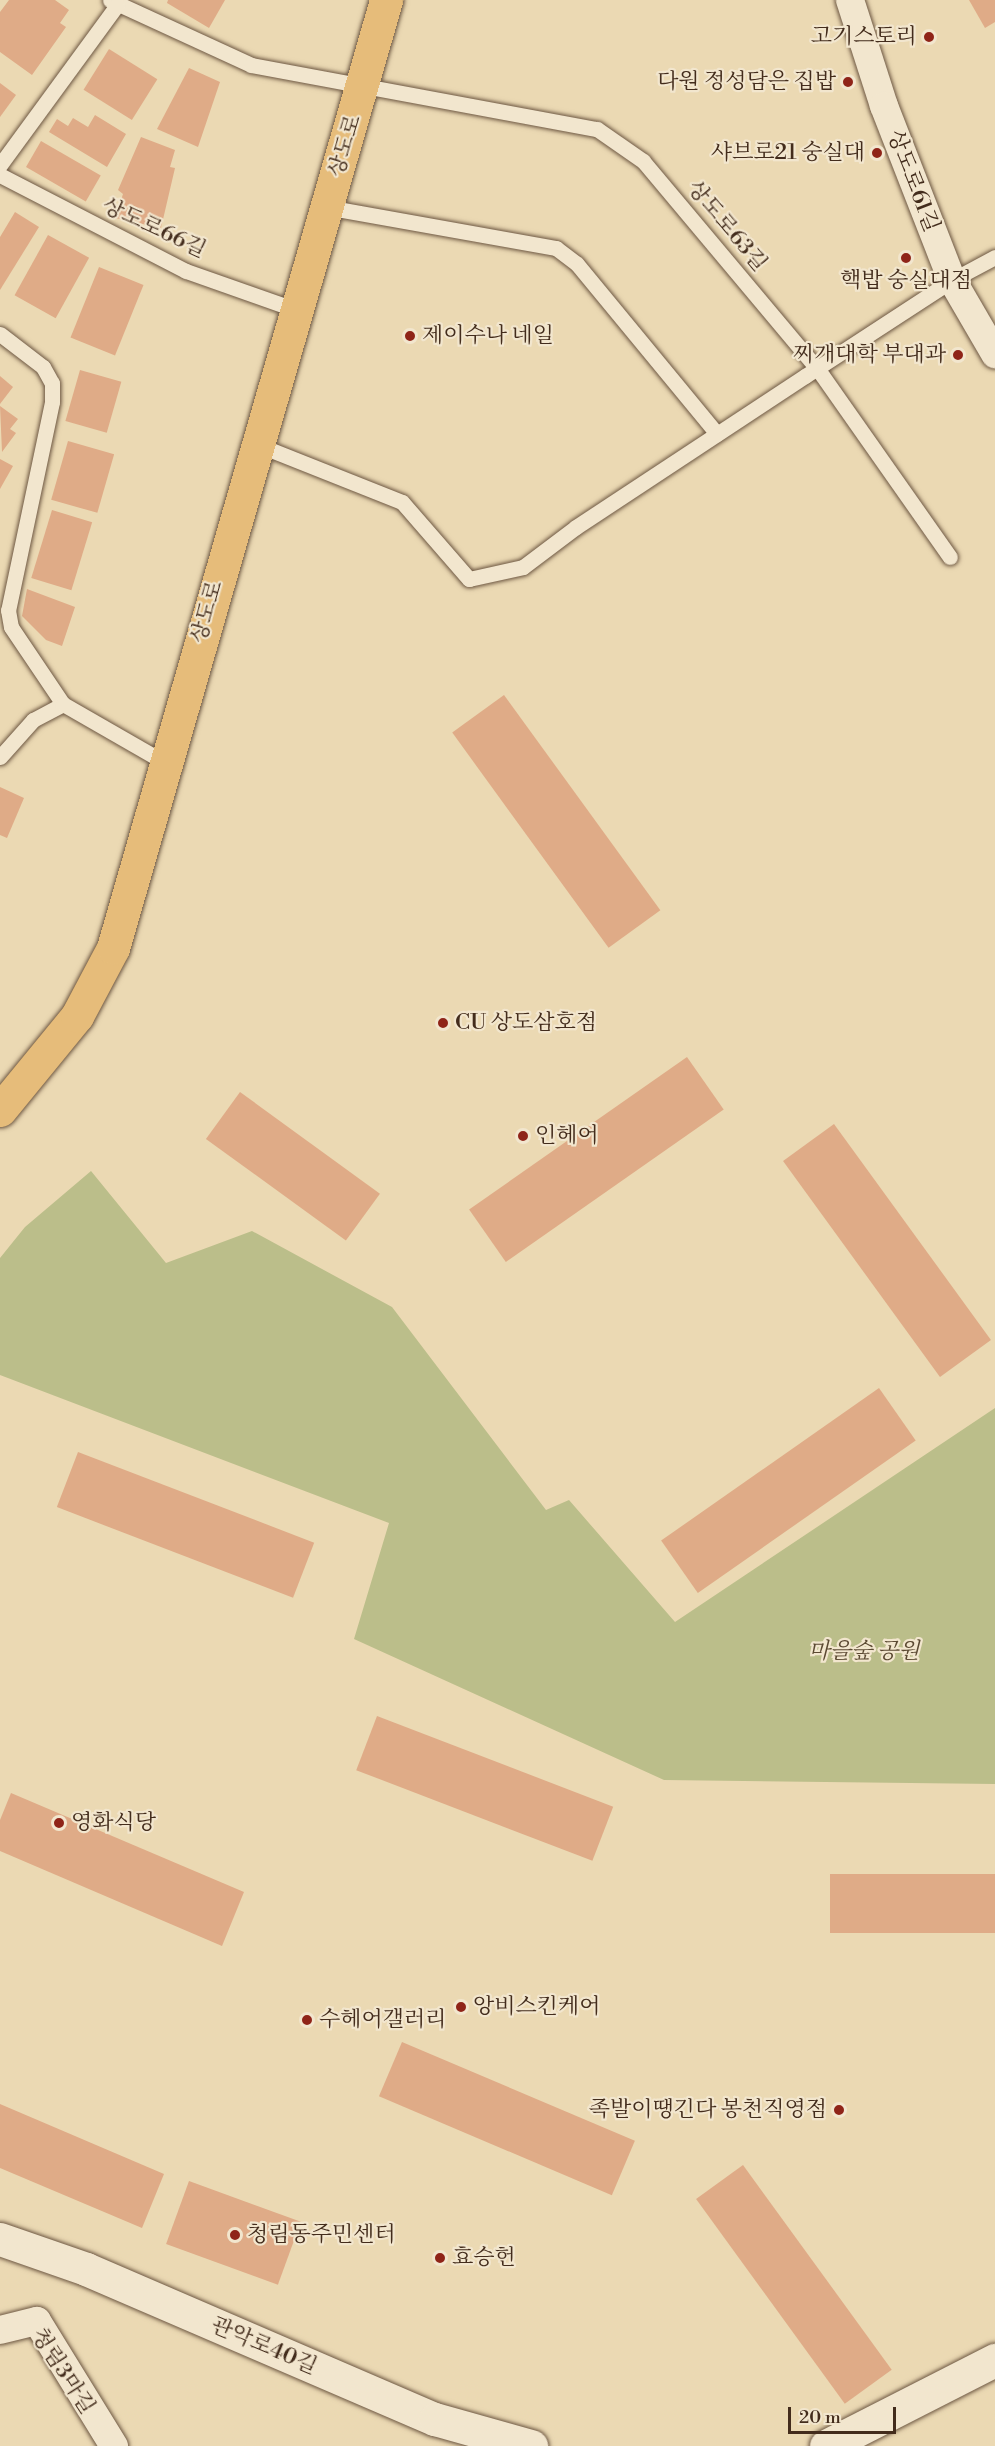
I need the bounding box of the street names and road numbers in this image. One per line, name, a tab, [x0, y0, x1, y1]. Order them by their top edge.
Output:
street label: 상도로	[323, 112, 367, 180]
street label: 상도로61길	[881, 126, 945, 236]
street label: 상도로63길	[681, 175, 773, 277]
street label: 상도로66길	[98, 192, 210, 264]
street label: 상도로	[186, 578, 228, 646]
street label: 관악로40길	[207, 2312, 321, 2380]
street label: 청림3마길	[25, 2323, 101, 2419]

